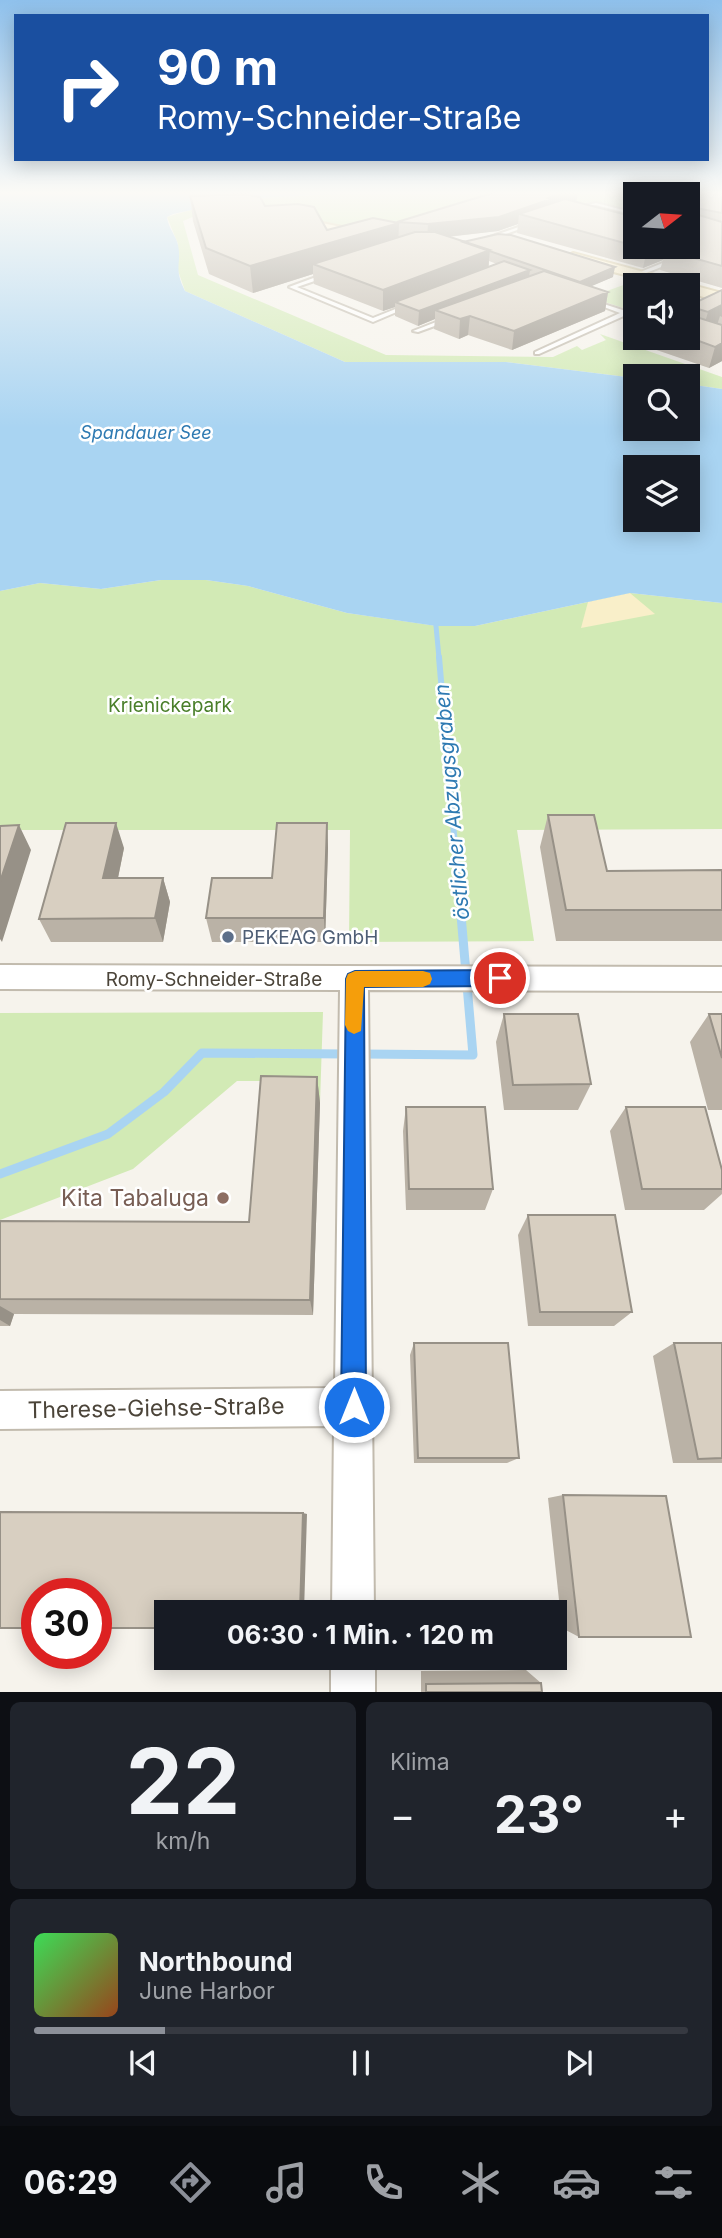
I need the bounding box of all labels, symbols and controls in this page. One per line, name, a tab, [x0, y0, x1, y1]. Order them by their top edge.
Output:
text: 90 m	[157, 38, 278, 97]
icon: right	[42, 42, 133, 133]
text: Romy-Schneider-Straße	[157, 98, 522, 137]
north arrow	[623, 182, 700, 259]
map controls	[623, 182, 700, 532]
button: sound	[623, 273, 700, 350]
button: search	[623, 364, 700, 441]
water label: Spandauer See	[80, 422, 212, 443]
button: layers	[623, 455, 700, 532]
water label: östlicher Abzugsgraben	[429, 683, 474, 921]
park label: Krienickepark	[108, 694, 233, 717]
place label: PEKEAG GmbH	[242, 926, 378, 949]
marker: PEKEAG GmbH	[220, 929, 236, 945]
pin	[470, 948, 530, 1008]
icon: arrive	[481, 959, 519, 997]
street label: Romy-Schneider-Straße	[106, 968, 322, 991]
place label: Kita Tabaluga	[61, 1184, 209, 1212]
marker: Kita Tabaluga	[215, 1190, 231, 1206]
position arrow	[317, 1370, 391, 1444]
street label: Therese-Giehse-Straße	[27, 1392, 285, 1424]
speed limit sign: 30	[21, 1578, 112, 1669]
text: 06:30 · 1 Min. · 120 m	[227, 1619, 494, 1650]
text: 22	[126, 1726, 240, 1836]
text: Klima	[390, 1748, 450, 1776]
text: 23°	[494, 1783, 584, 1846]
text: −	[390, 1792, 415, 1838]
text: +	[663, 1792, 688, 1838]
text: km/h	[156, 1827, 210, 1855]
text: Northbound	[139, 1946, 293, 1977]
text: June Harbor	[139, 1977, 275, 2005]
icon: previous	[124, 2044, 162, 2082]
icon: pause	[342, 2044, 380, 2082]
icon: next	[560, 2044, 598, 2082]
icon: directions	[166, 2158, 215, 2207]
icon: music	[262, 2158, 311, 2207]
icon: phone	[359, 2158, 408, 2207]
icon: climate	[456, 2158, 505, 2207]
icon: car	[552, 2158, 601, 2207]
icon: filters	[649, 2158, 698, 2207]
text: 06:29	[24, 2163, 118, 2202]

